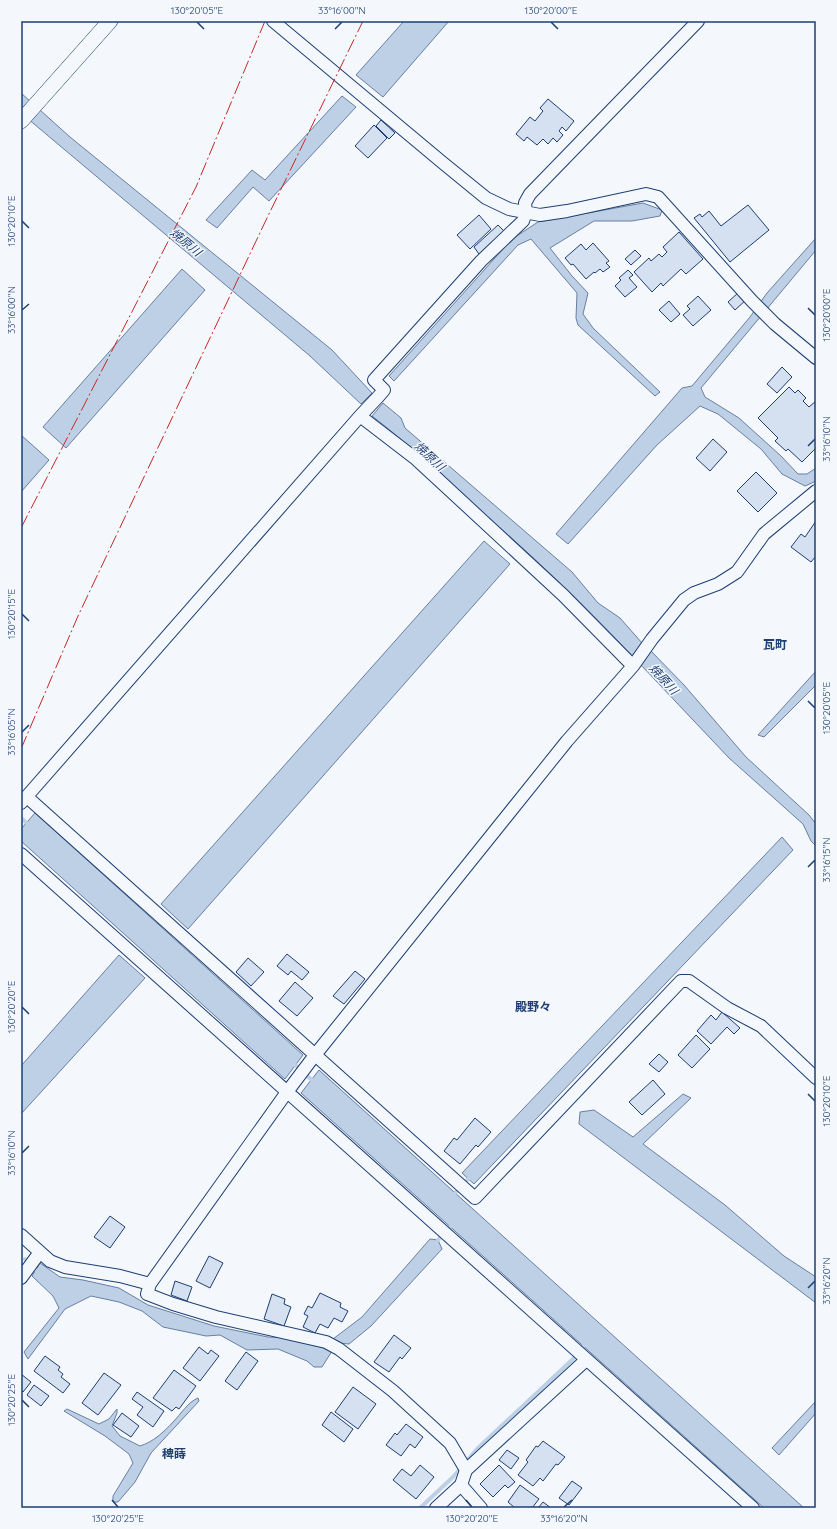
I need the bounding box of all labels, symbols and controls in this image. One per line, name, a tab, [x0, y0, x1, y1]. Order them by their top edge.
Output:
text: 130°20'05"E	[171, 4, 224, 17]
text: 33°16'00"N	[318, 4, 366, 17]
text: 130°20'00"E	[524, 4, 578, 17]
text: 130°20'10"E	[5, 195, 18, 246]
water label: 焼原川	[167, 225, 206, 261]
text: 33°16'00"N	[5, 286, 18, 334]
text: 130°20'00"E	[820, 288, 833, 342]
text: 33°16'10"N	[820, 416, 833, 462]
water label: 焼原川	[412, 438, 450, 475]
text: 130°20'15"E	[5, 589, 18, 639]
district label: 瓦町	[763, 637, 787, 652]
water label: 焼原川	[646, 661, 683, 699]
text: 130°20'05"E	[820, 681, 833, 734]
text: 33°16'05"N	[5, 708, 18, 756]
text: 33°16'15"N	[820, 837, 833, 883]
text: 130°20'20"E	[5, 980, 18, 1033]
district label: 殿野々	[515, 999, 551, 1014]
text: 130°20'10"E	[820, 1075, 833, 1126]
text: 33°16'10"N	[5, 1130, 18, 1176]
text: 33°16'20"N	[820, 1257, 833, 1305]
text: 130°20'25"E	[5, 1374, 18, 1426]
district label: 稗蒔	[162, 1446, 186, 1461]
text: 130°20'25"E	[92, 1512, 144, 1525]
text: 130°20'20"E	[446, 1512, 499, 1525]
text: 33°16'20"N	[540, 1512, 588, 1525]

